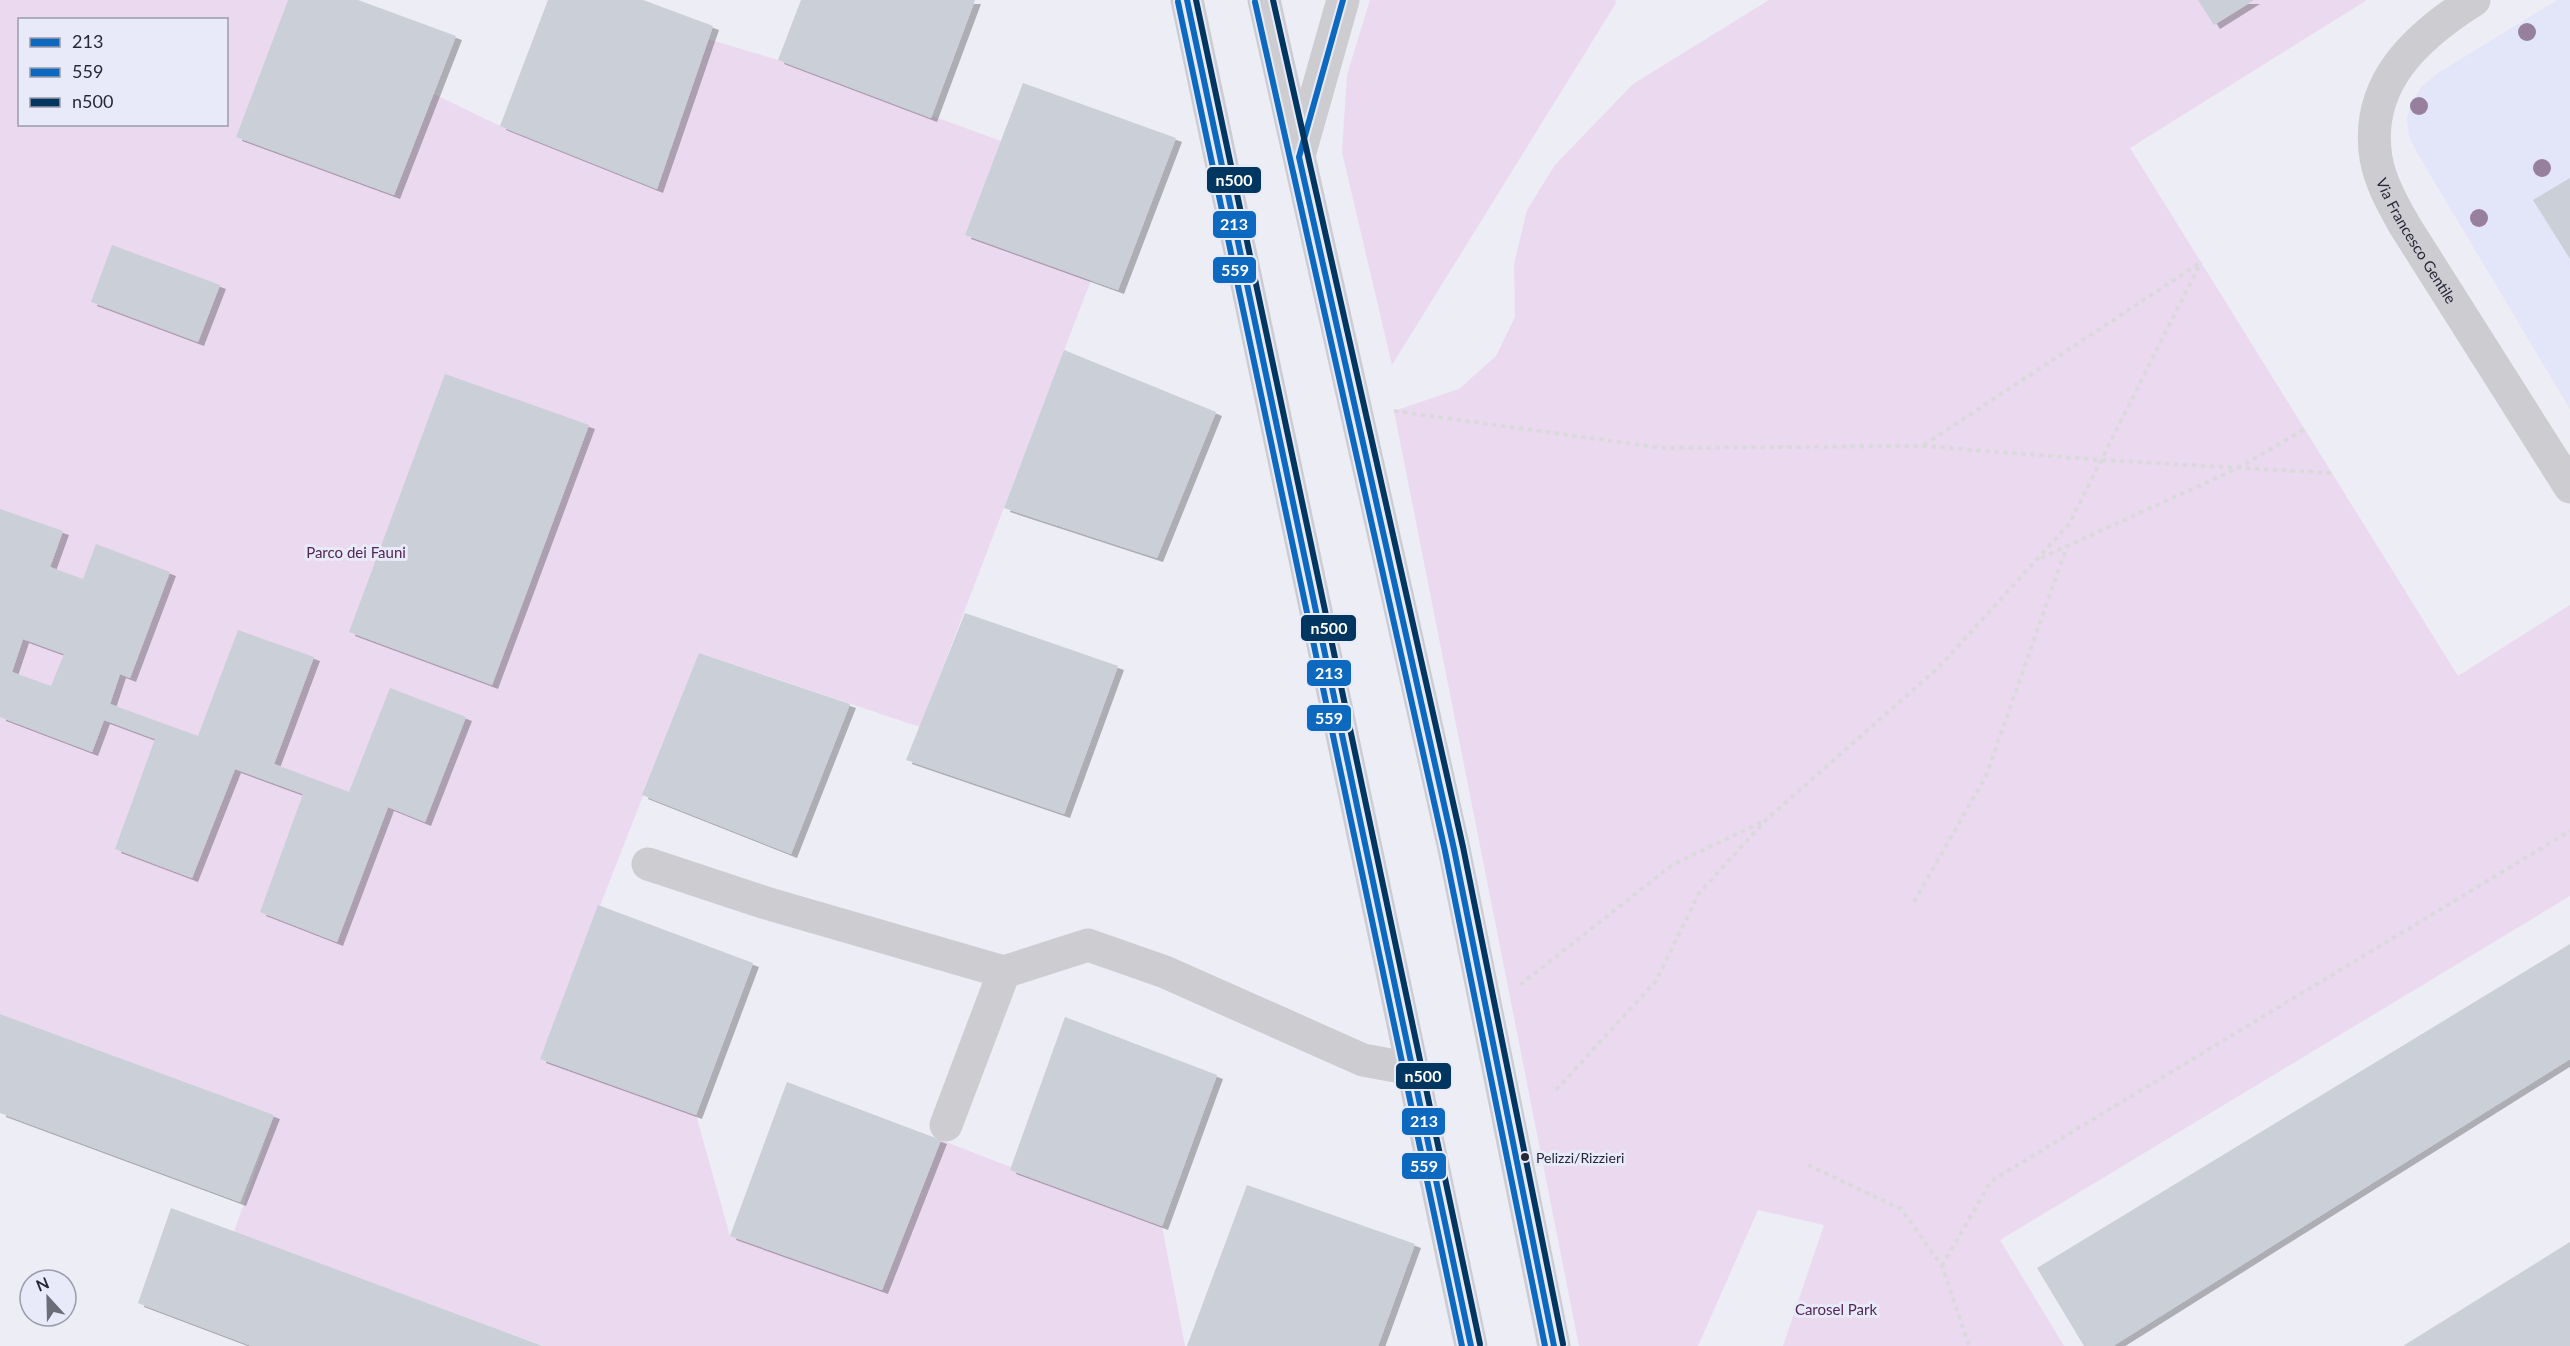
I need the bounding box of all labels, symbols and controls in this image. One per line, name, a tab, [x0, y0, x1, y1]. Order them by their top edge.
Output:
legend	[18, 18, 228, 126]
text: 213	[72, 30, 103, 52]
text: 559	[72, 60, 103, 82]
text: n500	[72, 90, 113, 112]
line badge: n500	[1206, 166, 1262, 194]
text: n500	[1216, 170, 1252, 189]
street label: Via Francesco Gentile	[2373, 175, 2461, 307]
line badge: 213	[1212, 210, 1257, 239]
text: 213	[1220, 214, 1248, 233]
line badge: 559	[1212, 256, 1257, 284]
text: 559	[1221, 260, 1249, 279]
park label: Parco dei Fauni	[306, 543, 406, 561]
line badge: n500	[1300, 614, 1357, 642]
text: n500	[1311, 618, 1347, 637]
line badge: 213	[1306, 659, 1352, 687]
text: 213	[1315, 663, 1343, 682]
line badge: 559	[1306, 704, 1352, 732]
text: 559	[1315, 708, 1343, 727]
line badge: n500	[1395, 1062, 1452, 1090]
text: n500	[1405, 1066, 1441, 1085]
line badge: 213	[1401, 1107, 1446, 1136]
text: 213	[1410, 1111, 1438, 1130]
place label: Pelizzi/Rizzieri	[1536, 1149, 1624, 1166]
marker: Pelizzi/Rizzieri	[1519, 1151, 1531, 1163]
line badge: 559	[1401, 1152, 1447, 1180]
text: 559	[1410, 1156, 1438, 1175]
north arrow	[18, 1268, 78, 1328]
text: N	[33, 1273, 51, 1295]
park label: Carosel Park	[1795, 1300, 1877, 1318]

